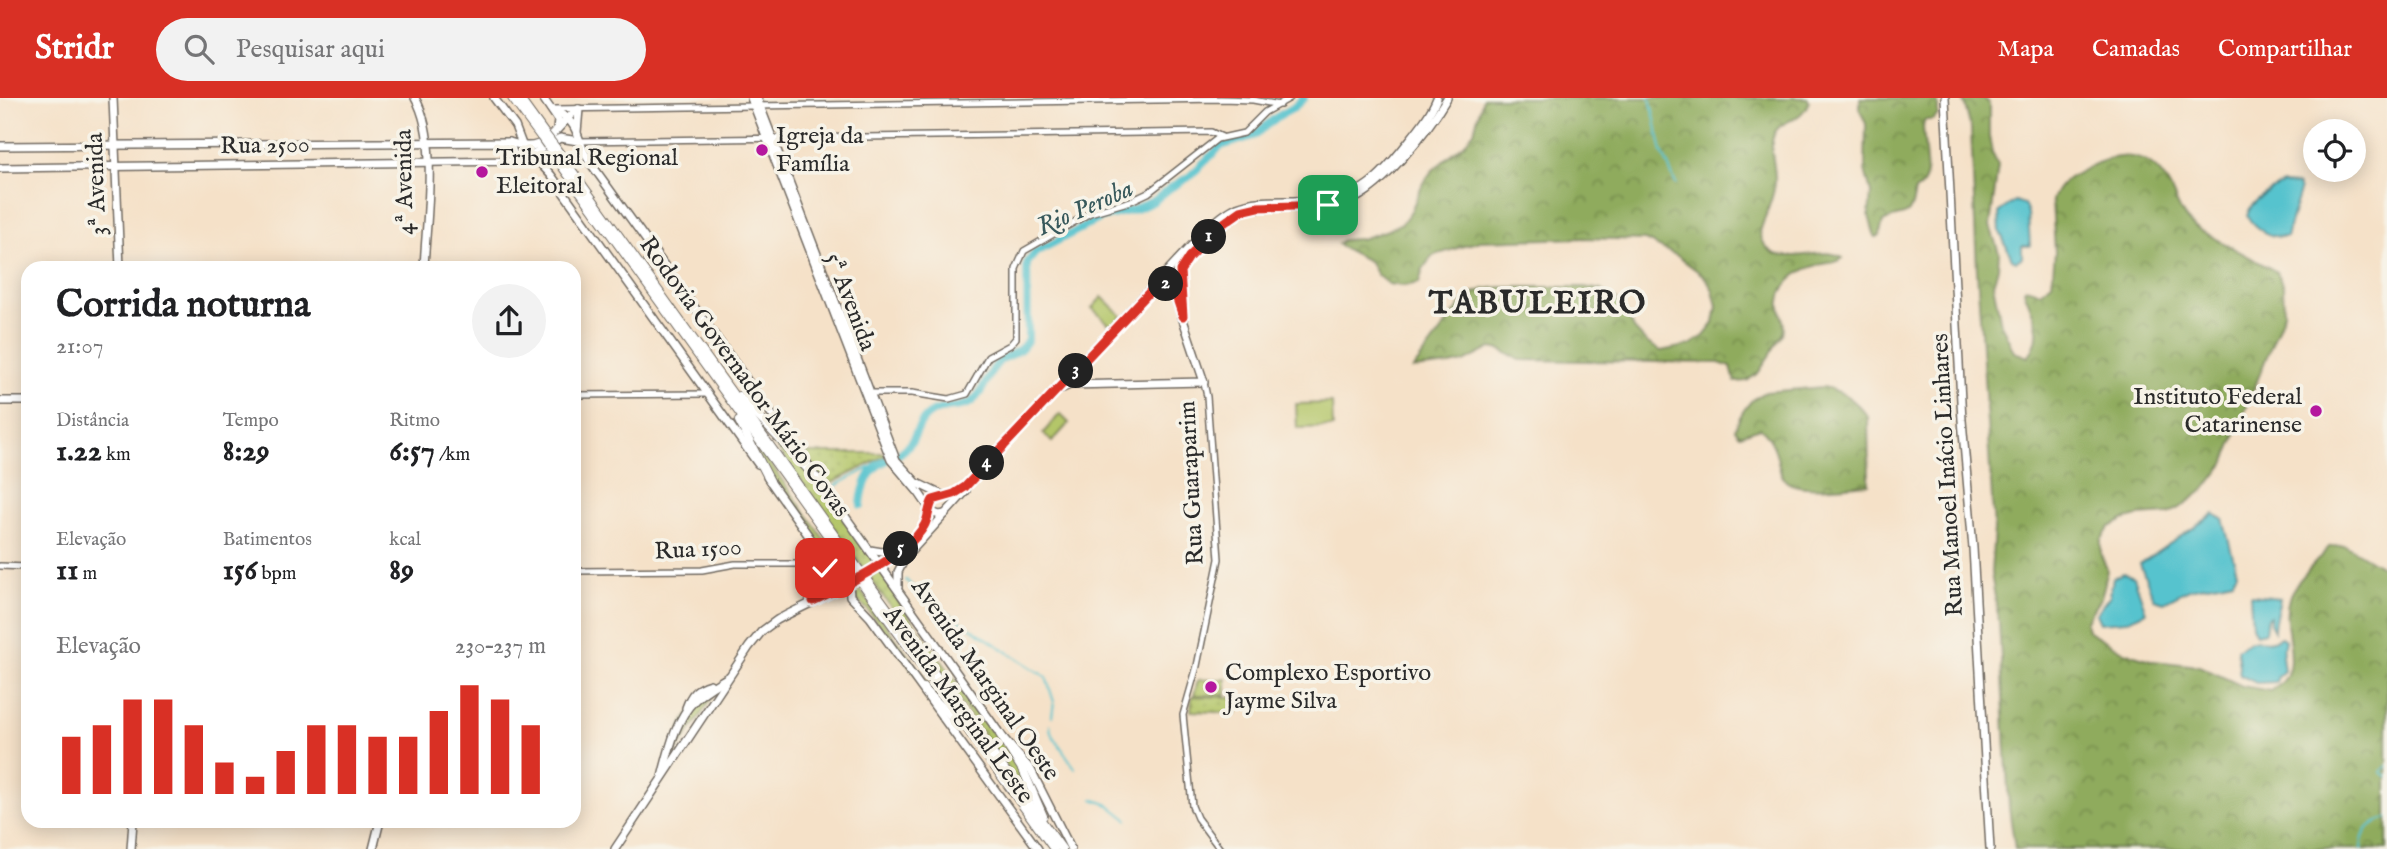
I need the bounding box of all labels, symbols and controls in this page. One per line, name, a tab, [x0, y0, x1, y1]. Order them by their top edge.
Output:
search box	[156, 18, 646, 81]
text: Stridr	[35, 28, 114, 70]
icon: search	[180, 30, 218, 68]
text: Pesquisar aqui	[236, 33, 385, 66]
text: Mapa	[1998, 34, 2054, 65]
text: Camadas	[2092, 34, 2180, 65]
text: Compartilhar	[2218, 34, 2352, 65]
map controls	[2303, 119, 2366, 182]
button: locate	[2303, 119, 2366, 182]
place label: Igreja da Família	[776, 121, 864, 180]
street label: 4ª Avenida	[389, 128, 421, 235]
street label: Rua 2500	[220, 130, 310, 162]
street label: 3ª Avenida	[80, 131, 114, 236]
marker: Igreja da Família	[754, 142, 770, 158]
place label: Tribunal Regional Eleitoral	[496, 143, 678, 202]
marker: Tribunal Regional Eleitoral	[474, 164, 490, 180]
water label: Rio Peroba	[1031, 172, 1139, 244]
pin	[1298, 175, 1358, 235]
icon: arrive	[1309, 186, 1347, 224]
pin: 1	[1192, 220, 1226, 254]
text: 1	[1205, 224, 1212, 248]
street label: Rodovia Governador Mário Covas	[632, 230, 856, 524]
street label: 5ª Avenida	[817, 249, 883, 356]
pin: 2	[1148, 266, 1184, 302]
text: 2	[1161, 271, 1170, 295]
text: Corrida noturna	[56, 282, 311, 330]
button: share	[472, 284, 546, 358]
district label: TABULEIRO	[1428, 284, 1647, 325]
text: 21:07	[56, 332, 103, 361]
street label: Rua Manoel Inácio Linhares	[1925, 333, 1971, 617]
pin: 3	[1058, 354, 1094, 388]
text: 3	[1072, 358, 1079, 382]
place label: Instituto Federal Catarinense	[2133, 382, 2302, 441]
street label: Rua Guaraparim	[1172, 400, 1212, 566]
marker: Instituto Federal Catarinense	[2308, 403, 2324, 419]
text: Distância	[56, 409, 129, 433]
text: Tempo	[223, 409, 279, 433]
text: Ritmo	[389, 409, 440, 433]
text: 1.22	[56, 433, 102, 471]
text: 8:29	[223, 433, 270, 471]
text: 6:57	[389, 433, 435, 471]
text: km	[102, 443, 131, 467]
text: /km	[435, 443, 470, 467]
pin: 4	[970, 446, 1004, 480]
text: 4	[982, 450, 991, 474]
text: Elevação	[56, 528, 126, 552]
text: Batimentos	[223, 528, 312, 552]
text: kcal	[389, 528, 421, 552]
street label: Rua 1500	[654, 532, 742, 568]
pin: 5	[884, 532, 918, 566]
text: 5	[897, 536, 904, 560]
pin	[795, 538, 855, 598]
icon: check	[806, 549, 844, 587]
text: 11	[56, 552, 78, 590]
text: 156	[223, 552, 257, 590]
text: 89	[389, 552, 414, 590]
text: m	[78, 562, 97, 586]
text: bpm	[257, 562, 297, 586]
street label: Avenida Marginal Oeste	[903, 572, 1066, 787]
street label: Avenida Marginal Leste	[875, 599, 1040, 810]
text: Elevação	[56, 632, 141, 661]
text: 230–237 m	[455, 632, 546, 661]
place label: Complexo Esportivo Jayme Silva	[1222, 658, 1431, 717]
marker: Complexo Esportivo Jayme Silva	[1203, 679, 1219, 695]

